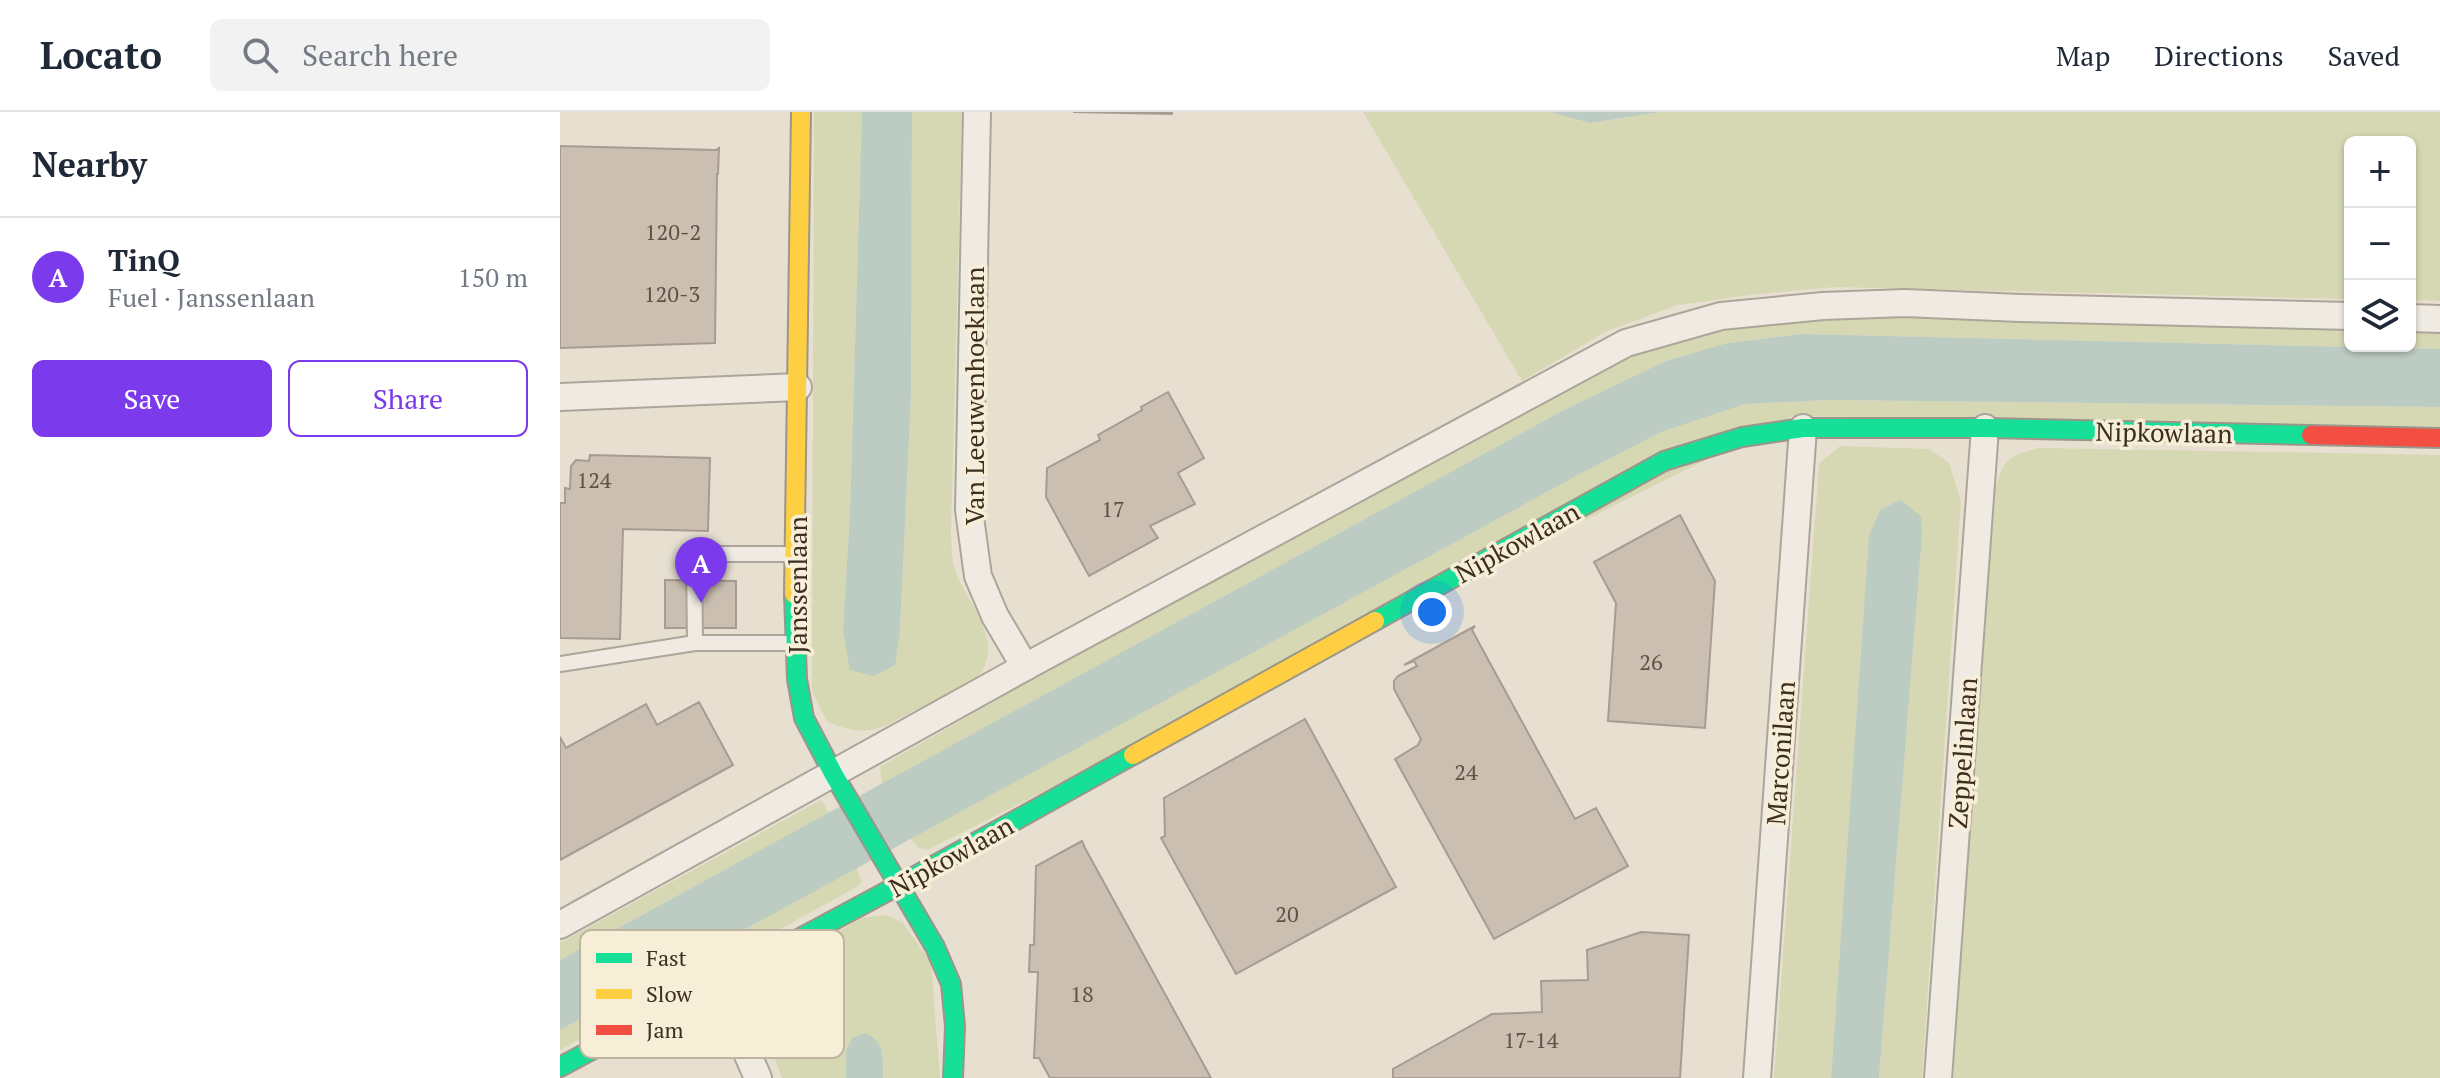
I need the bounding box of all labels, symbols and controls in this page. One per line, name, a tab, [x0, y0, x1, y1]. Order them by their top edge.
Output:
search box	[210, 19, 770, 91]
text: Locato	[40, 30, 162, 80]
icon: search	[238, 33, 282, 77]
text: Search here	[302, 35, 458, 75]
text: Map	[2056, 37, 2110, 74]
text: Directions	[2154, 37, 2284, 74]
text: Saved	[2328, 37, 2400, 74]
map controls	[2344, 136, 2416, 352]
button: +	[2344, 136, 2416, 208]
text: Nearby	[32, 142, 147, 187]
button: −	[2344, 208, 2416, 280]
house number: 120-2	[645, 217, 701, 246]
text: TinQ	[108, 240, 180, 280]
text: A	[49, 260, 67, 294]
text: 150 m	[458, 260, 528, 294]
street label: Van Leeuwenhoeklaan	[957, 267, 991, 525]
house number: 120-3	[644, 279, 700, 308]
text: Fuel · Janssenlaan	[108, 280, 315, 314]
button: layers	[2344, 280, 2416, 352]
button: Save	[32, 360, 272, 437]
button: Share	[288, 360, 528, 437]
street label: Nipkowlaan	[2095, 414, 2233, 450]
house number: 124	[576, 465, 612, 494]
house number: 17	[1101, 494, 1125, 523]
street label: Nipkowlaan	[1449, 494, 1585, 590]
street label: Janssenlaan	[780, 516, 814, 654]
pin: A	[675, 537, 727, 603]
your location	[1412, 592, 1452, 632]
house number: 26	[1639, 647, 1663, 676]
street label: Zeppelinlaan	[1940, 676, 1984, 830]
street label: Marconilaan	[1758, 680, 1802, 826]
house number: 24	[1454, 757, 1478, 786]
street label: Nipkowlaan	[883, 808, 1019, 904]
house number: 20	[1275, 899, 1299, 928]
legend	[580, 930, 844, 1058]
text: Fast	[646, 943, 687, 972]
text: Slow	[646, 979, 693, 1008]
house number: 18	[1070, 979, 1094, 1008]
text: Jam	[646, 1015, 684, 1044]
house number: 17-14	[1503, 1025, 1559, 1054]

